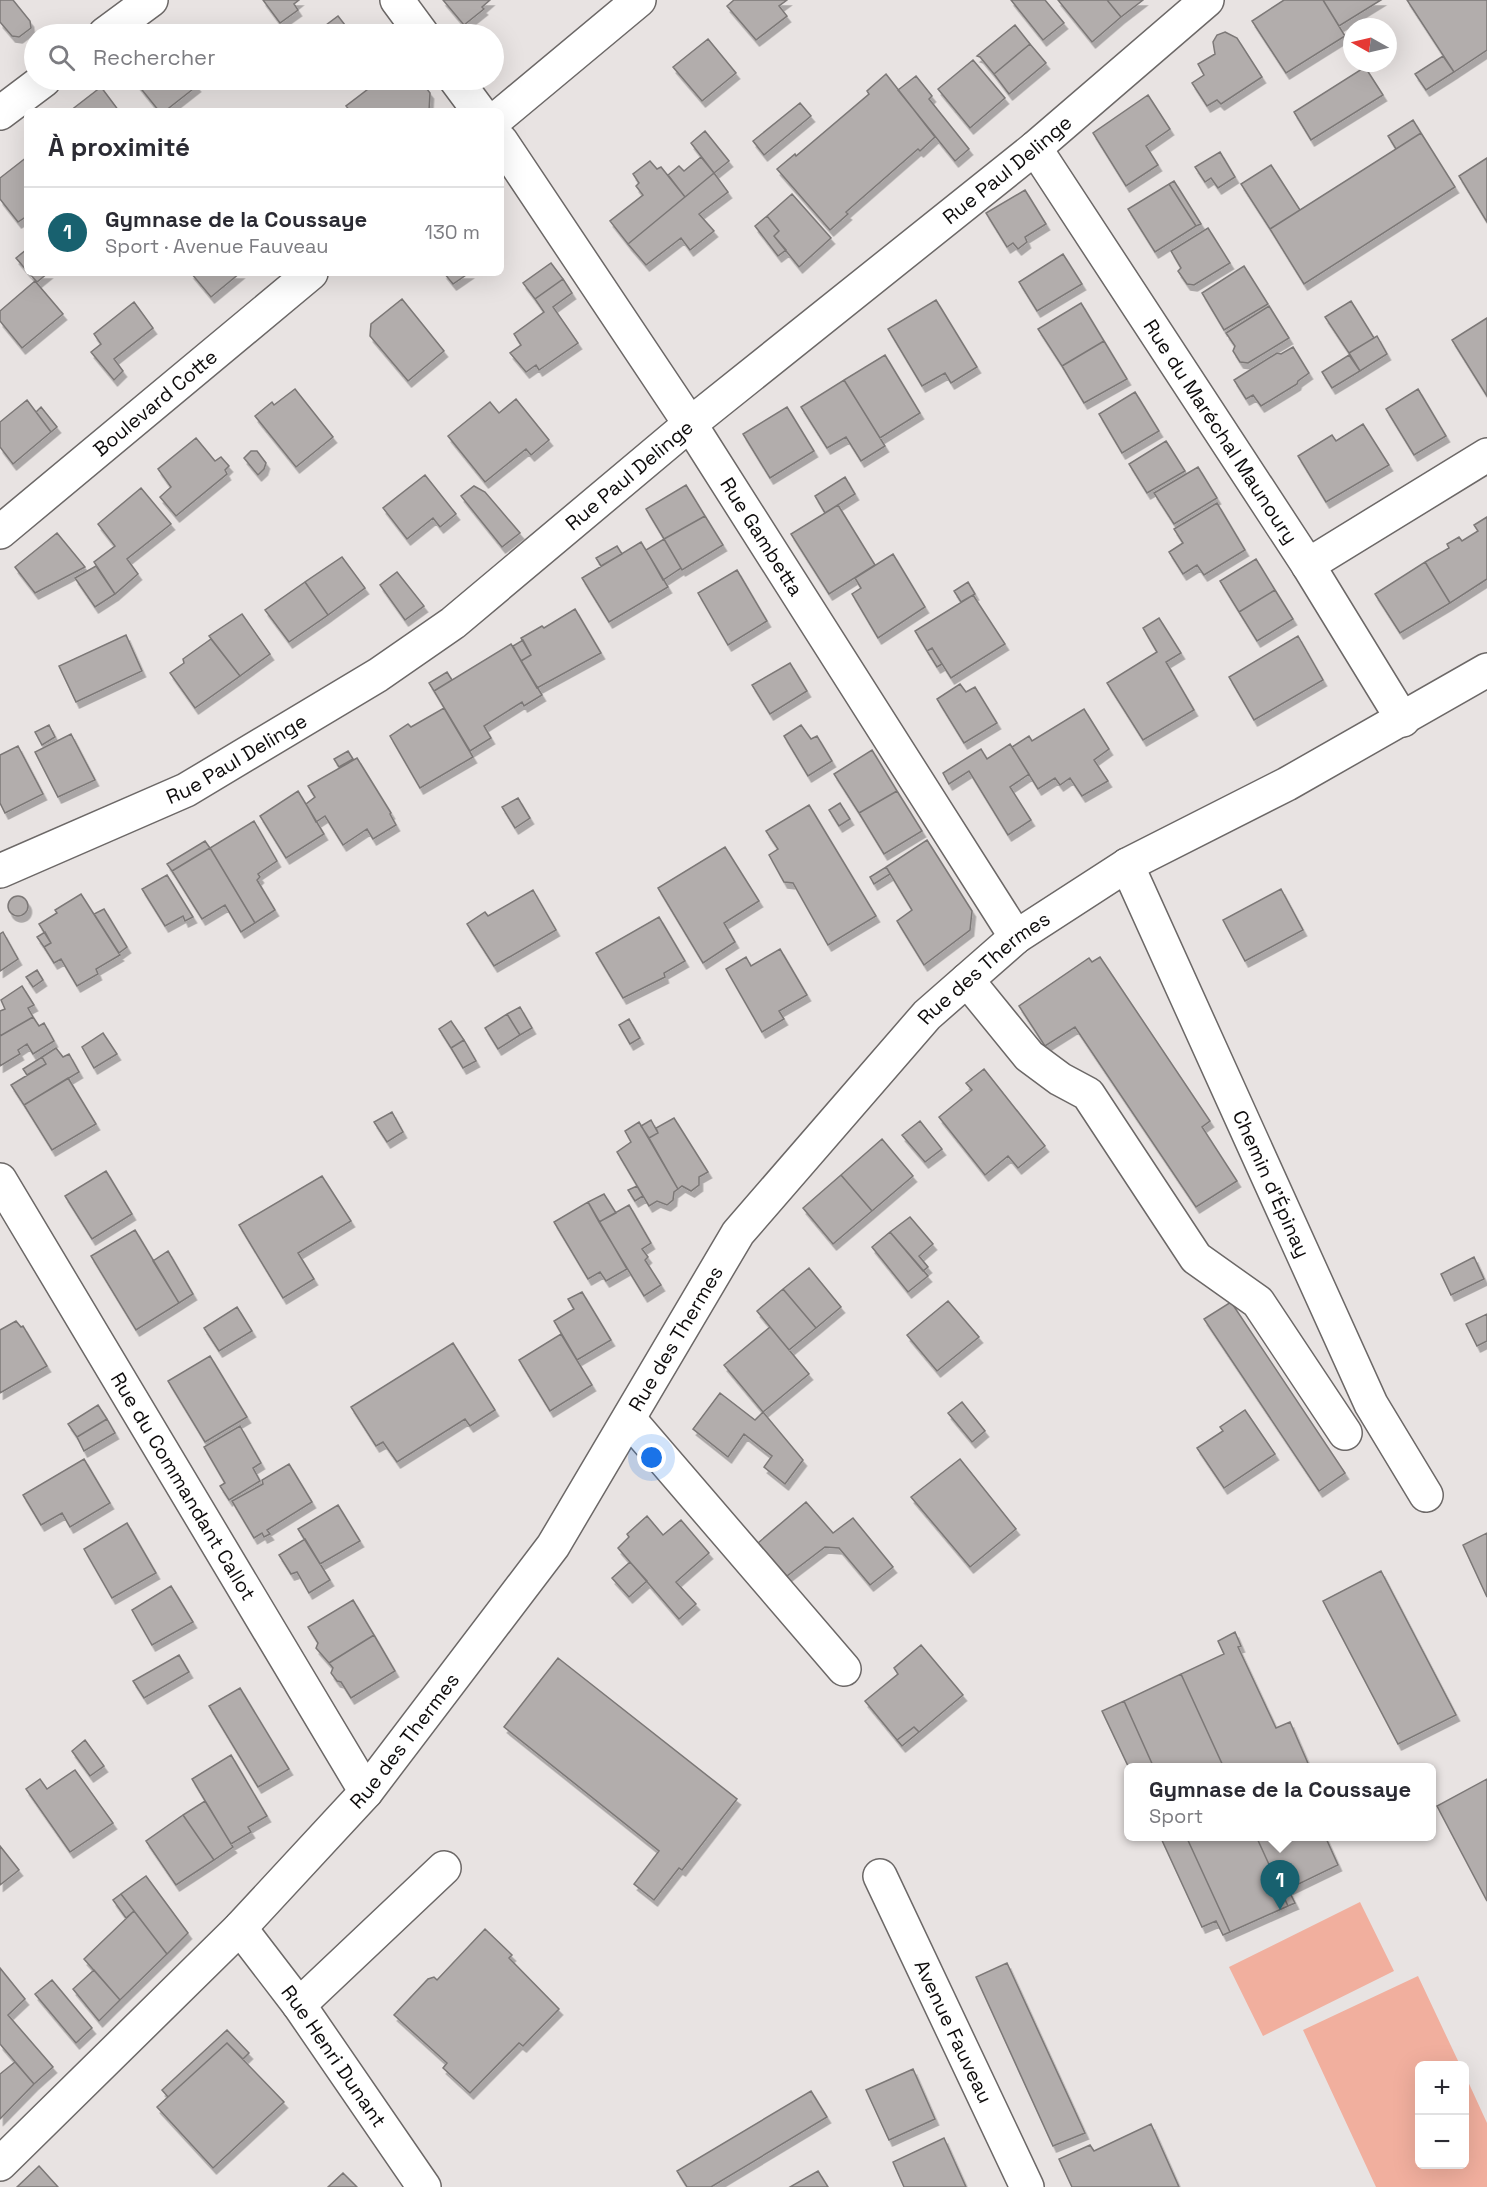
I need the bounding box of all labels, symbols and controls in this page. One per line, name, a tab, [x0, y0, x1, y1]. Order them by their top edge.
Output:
north arrow	[1343, 18, 1397, 72]
search box	[24, 24, 504, 90]
icon: search	[45, 41, 78, 74]
text: Rechercher	[93, 43, 215, 71]
street label: Rue Paul Delinge	[937, 109, 1077, 230]
text: À proximité	[48, 130, 190, 164]
text: Gymnase de la Coussaye	[105, 205, 367, 233]
text: 1	[63, 219, 72, 245]
text: 130 m	[424, 219, 480, 245]
text: Sport · Avenue Fauveau	[105, 233, 329, 259]
street label: Rue du Maréchal Maunoury	[1138, 314, 1304, 549]
street label: Boulevard Cotte	[88, 343, 223, 462]
street label: Rue Paul Delinge	[560, 414, 698, 536]
street label: Rue Gambetta	[714, 473, 809, 601]
street label: Rue Paul Delinge	[162, 708, 312, 810]
street label: Rue des Thermes	[912, 905, 1055, 1030]
street label: Chemin d'Épinay	[1227, 1106, 1316, 1262]
street label: Rue des Thermes	[623, 1261, 729, 1416]
street label: Rue du Commandant Callot	[105, 1367, 262, 1605]
your location	[637, 1443, 666, 1472]
street label: Rue des Thermes	[344, 1668, 465, 1814]
popup	[1124, 1763, 1436, 1841]
text: Gymnase de la Coussaye	[1149, 1775, 1411, 1803]
text: Sport	[1149, 1803, 1203, 1829]
pin: 1	[1260, 1860, 1300, 1910]
street label: Avenue Fauveau	[908, 1956, 999, 2107]
street label: Rue Henri Dunant	[276, 1980, 392, 2132]
map controls	[1415, 2061, 1469, 2169]
button: +	[1415, 2061, 1469, 2115]
button: −	[1415, 2115, 1469, 2169]

